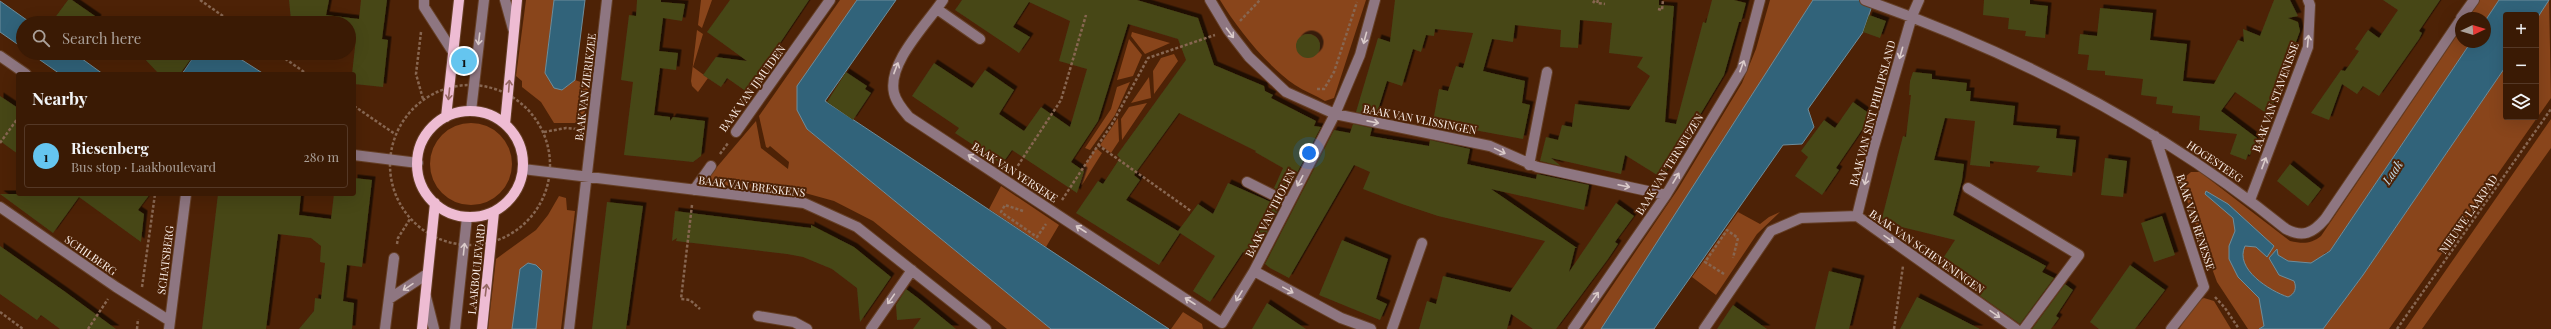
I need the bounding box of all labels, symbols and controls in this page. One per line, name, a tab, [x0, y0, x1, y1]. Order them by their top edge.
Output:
north arrow	[2455, 12, 2491, 48]
map controls	[2503, 12, 2539, 120]
button: +	[2503, 12, 2539, 48]
search box	[16, 16, 356, 60]
icon: search	[30, 27, 52, 49]
text: Search here	[62, 28, 141, 48]
one-way arrow	[1226, 28, 1234, 39]
one-way arrow	[1361, 31, 1368, 44]
one-way arrow	[476, 32, 483, 45]
street label: BAAK VAN ZIERIKZEE	[571, 32, 599, 142]
one-way arrow	[2304, 35, 2311, 48]
street label: BAAK VAN SINT PHILIPSLAND	[1845, 39, 1899, 187]
street label: BAAK VAN STAVENISSE	[2248, 40, 2302, 154]
street label: BAAK VAN IJMUIDEN	[715, 41, 789, 134]
pin: 1	[451, 46, 477, 76]
one-way arrow	[1897, 47, 1904, 60]
button: −	[2503, 48, 2539, 84]
one-way arrow	[1739, 61, 1747, 73]
one-way arrow	[893, 63, 901, 75]
one-way arrow	[506, 80, 513, 93]
button: layers	[2503, 84, 2539, 120]
text: Nearby	[32, 87, 87, 109]
one-way arrow	[445, 87, 452, 100]
street label: BAAK VAN VLISSINGEN	[1362, 101, 1478, 137]
street label: BAAK VAN TERNEUZEN	[1632, 110, 1706, 217]
one-way arrow	[1366, 119, 1379, 127]
street label: HOGESTEEG	[2184, 137, 2246, 185]
text: Riesenberg	[71, 138, 149, 158]
street label: BAAK VAN YERSEKE	[969, 138, 1061, 206]
your location	[1299, 143, 1319, 163]
one-way arrow	[1493, 147, 1505, 155]
text: 1	[44, 148, 48, 165]
text: 280 m	[303, 148, 339, 165]
one-way arrow	[967, 154, 978, 162]
water label: Laak	[2378, 157, 2406, 188]
text: Bus stop · Laakboulevard	[71, 158, 216, 175]
one-way arrow	[2260, 158, 2268, 170]
street label: BAAK VAN THOLEN	[1241, 166, 1299, 260]
street label: BAAK VAN BRESKENS	[698, 172, 806, 200]
one-way arrow	[1673, 172, 1681, 184]
one-way arrow	[1862, 172, 1869, 185]
street label: BAAK VAN RENESSE	[2173, 172, 2219, 272]
street label: NIEUWE LAAKPAD	[2435, 172, 2501, 256]
one-way arrow	[1296, 175, 1303, 187]
one-way arrow	[1617, 182, 1630, 190]
street label: BAAK VAN SCHEVENINGEN	[1867, 206, 1988, 297]
street label: LAAKBOULEVARD	[464, 223, 488, 315]
street label: SCHATSBERG	[153, 224, 177, 295]
one-way arrow	[1076, 225, 1087, 234]
street label: SCHILBERG	[62, 232, 120, 279]
one-way arrow	[1883, 235, 1894, 243]
one-way arrow	[461, 242, 468, 255]
one-way arrow	[402, 283, 414, 291]
one-way arrow	[482, 284, 490, 297]
one-way arrow	[1282, 287, 1294, 294]
one-way arrow	[1234, 290, 1242, 302]
one-way arrow	[1591, 292, 1599, 303]
one-way arrow	[887, 294, 895, 305]
one-way arrow	[1185, 297, 1196, 305]
one-way arrow	[1989, 310, 2000, 318]

